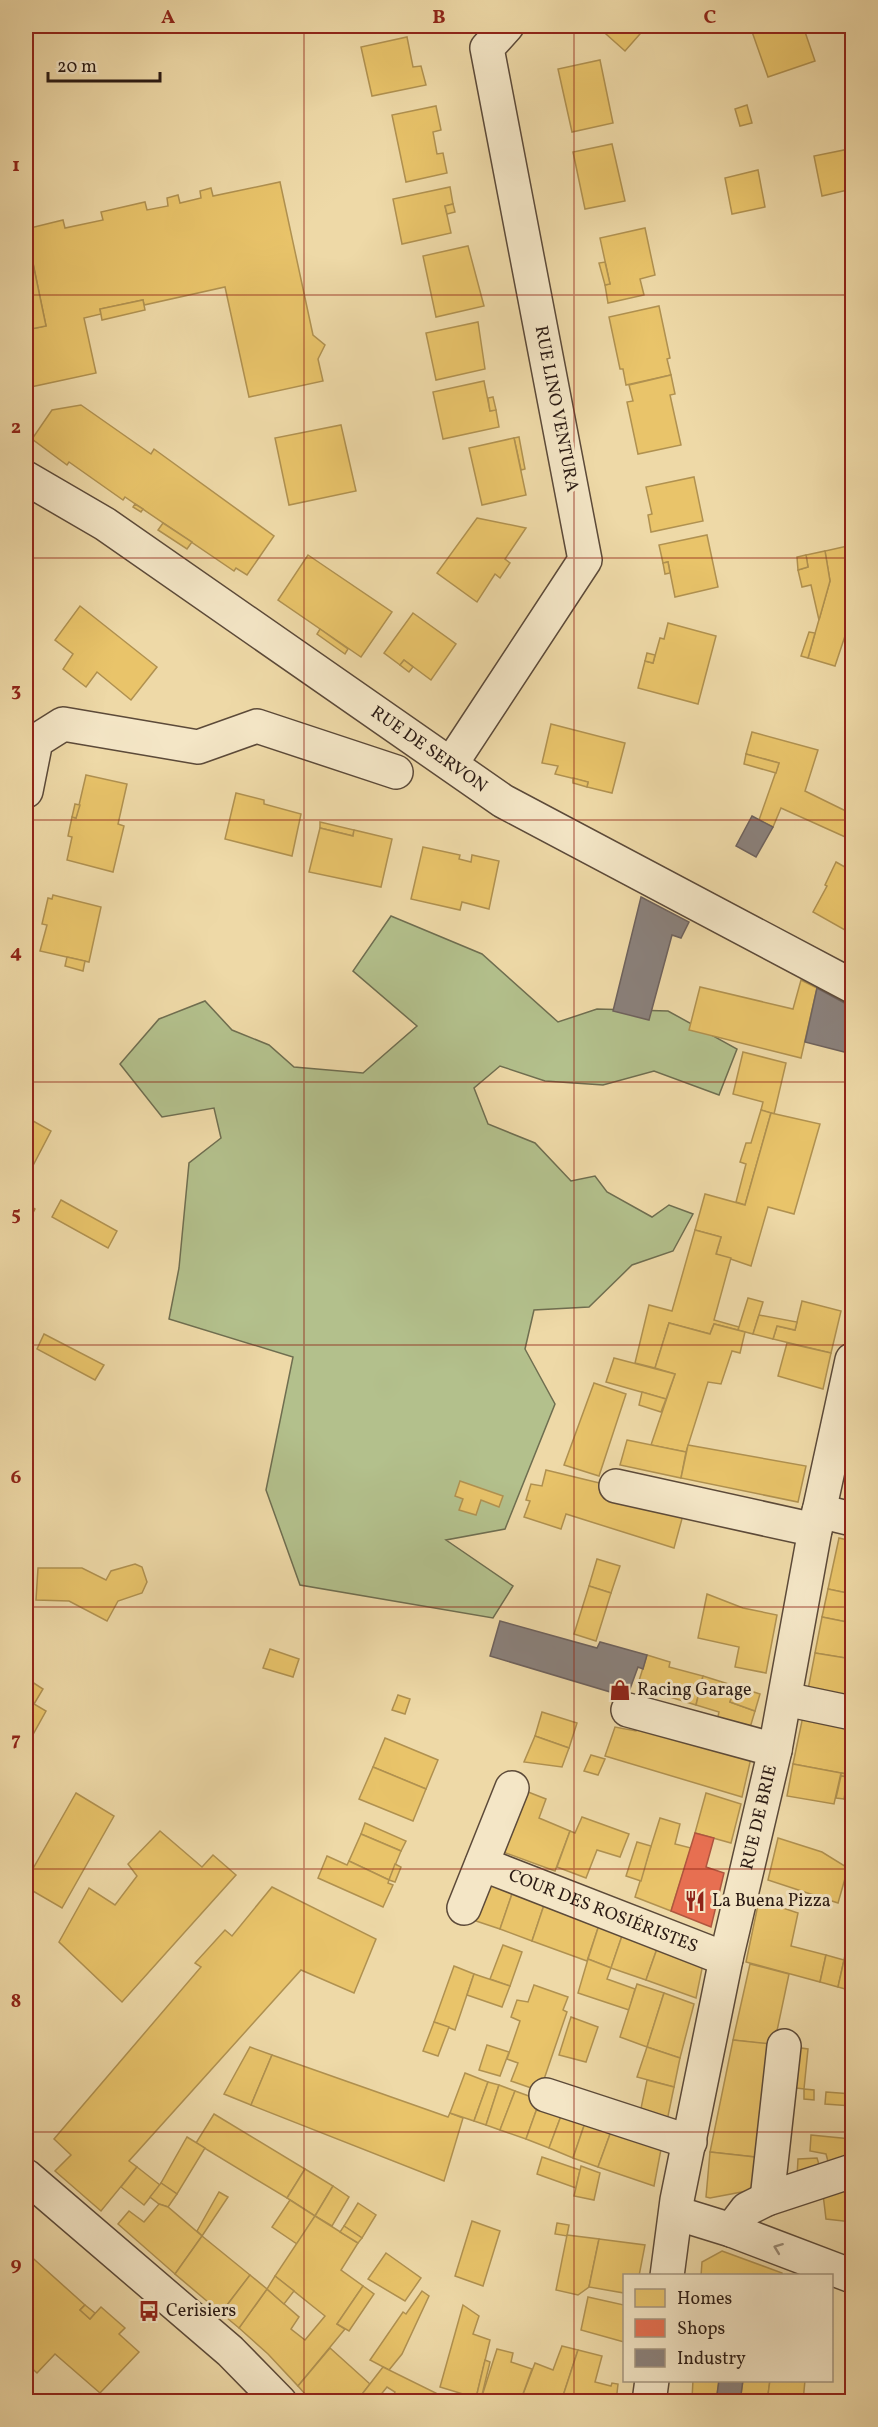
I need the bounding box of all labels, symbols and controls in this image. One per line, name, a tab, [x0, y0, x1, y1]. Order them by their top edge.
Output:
text: A	[161, 4, 175, 32]
text: B	[432, 4, 446, 32]
text: C	[704, 4, 717, 32]
scale bar	[48, 45, 160, 83]
text: 20 m	[57, 55, 97, 80]
text: 1	[12, 152, 20, 180]
street label: RUE LINO VENTURA	[528, 324, 584, 495]
text: 2	[11, 414, 21, 442]
text: 3	[11, 677, 21, 705]
street label: RUE DE SERVON	[366, 700, 492, 799]
text: 4	[10, 939, 22, 967]
text: 5	[11, 1201, 21, 1229]
text: 6	[11, 1464, 22, 1492]
shop icon: Racing Garage	[608, 1678, 632, 1702]
place label: Racing Garage	[637, 1678, 752, 1703]
text: 7	[11, 1726, 21, 1754]
street label: RUE DE BRIE	[735, 1762, 784, 1872]
street label: COUR DES ROSIÉRISTES	[505, 1863, 702, 1959]
restaurant icon: La Buena Pizza	[683, 1889, 707, 1913]
place label: La Buena Pizza	[712, 1889, 831, 1914]
text: 8	[11, 1988, 21, 2016]
one-way arrow	[773, 2243, 784, 2255]
text: 9	[10, 2251, 22, 2279]
legend	[623, 2274, 833, 2382]
text: Homes	[677, 2287, 732, 2312]
bus stop icon: Cerisiers	[137, 2299, 161, 2323]
place label: Cerisiers	[166, 2299, 236, 2324]
text: Shops	[677, 2317, 725, 2342]
text: Industry	[677, 2347, 746, 2372]

